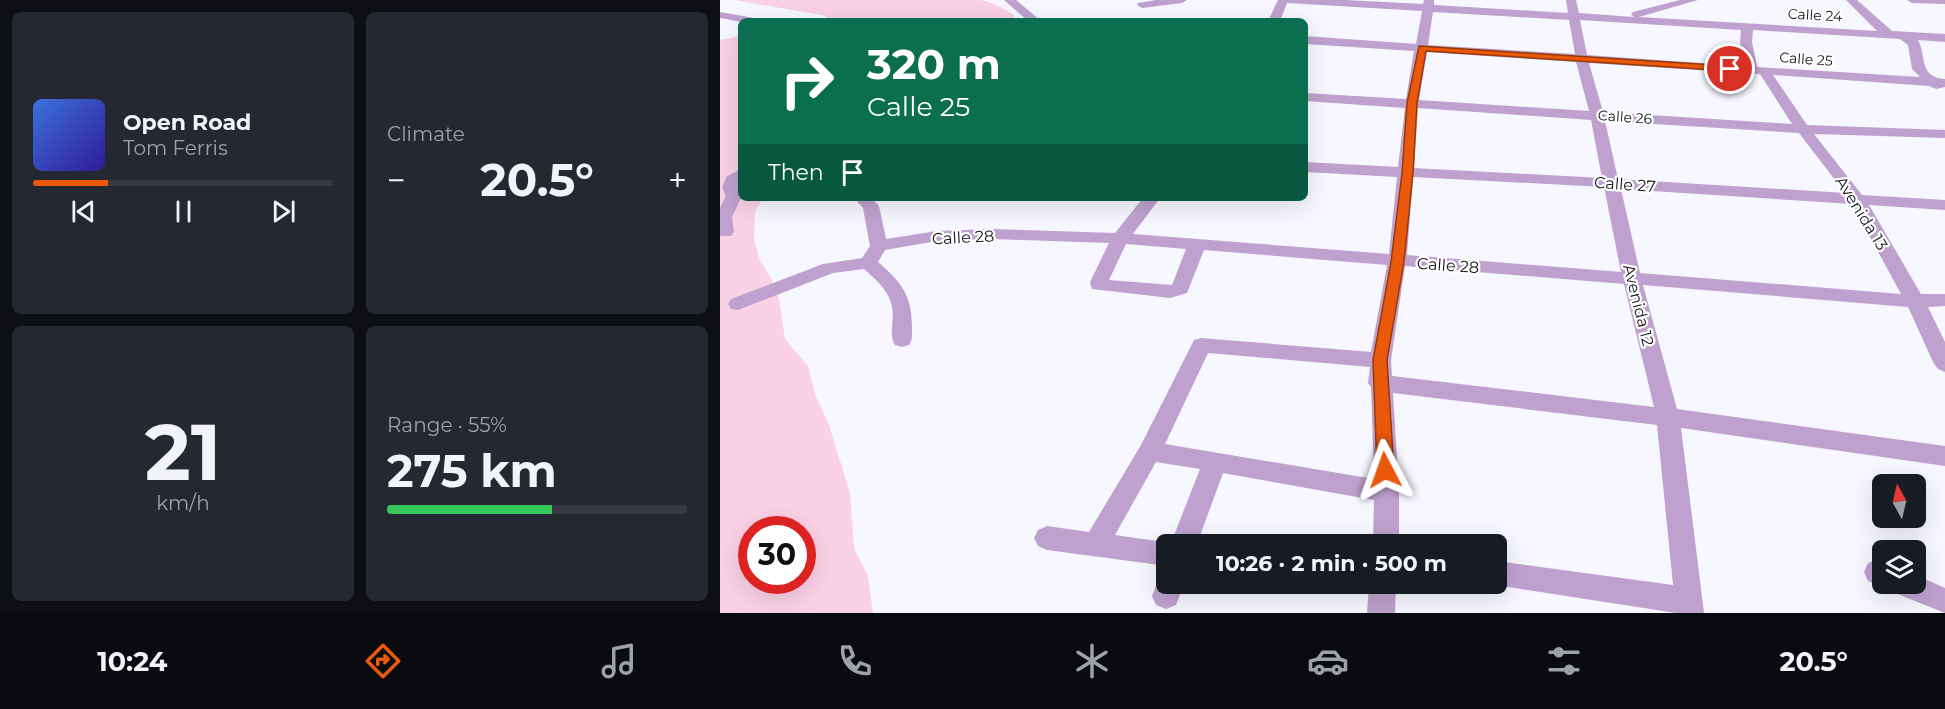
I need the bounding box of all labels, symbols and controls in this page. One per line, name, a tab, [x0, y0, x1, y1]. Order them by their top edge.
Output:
street label: Calle 24	[1787, 5, 1843, 25]
text: 320 m	[867, 38, 1001, 90]
icon: right	[768, 42, 846, 120]
pin	[1704, 43, 1755, 94]
street label: Calle 25	[1779, 48, 1833, 70]
icon: arrive	[1713, 52, 1746, 85]
text: Calle 25	[867, 90, 970, 123]
street label: Calle 26	[1597, 106, 1653, 128]
text: Open Road	[123, 109, 251, 136]
text: Climate	[387, 122, 465, 146]
text: Tom Ferris	[123, 136, 228, 160]
text: 20.5°	[480, 152, 594, 207]
icon: arrive	[836, 156, 869, 189]
text: Then	[768, 159, 824, 186]
text: −	[387, 160, 406, 200]
text: +	[668, 160, 687, 200]
street label: Calle 27	[1594, 173, 1656, 196]
street label: Avenida 13	[1831, 173, 1892, 254]
icon: previous	[67, 195, 100, 228]
icon: pause	[167, 195, 200, 228]
icon: next	[267, 195, 300, 228]
street label: Calle 28	[931, 226, 995, 249]
street label: Calle 28	[1416, 254, 1480, 277]
street label: Avenida 12	[1619, 262, 1658, 348]
text: 21	[145, 404, 221, 500]
text: Range · 55%	[387, 413, 507, 437]
position arrow	[1353, 438, 1417, 502]
text: 275 km	[387, 443, 557, 498]
north arrow	[1872, 474, 1926, 528]
map controls	[1872, 474, 1926, 594]
text: km/h	[156, 491, 210, 515]
speed limit sign: 30	[738, 516, 816, 594]
button: layers	[1872, 540, 1926, 594]
text: 10:26 · 2 min · 500 m	[1216, 550, 1447, 577]
icon: directions	[362, 640, 404, 682]
icon: music	[598, 640, 640, 682]
icon: phone	[834, 640, 876, 682]
icon: climate	[1071, 640, 1113, 682]
icon: car	[1307, 640, 1349, 682]
icon: filters	[1543, 640, 1585, 682]
text: 10:24	[97, 645, 167, 678]
text: 20.5°	[1780, 645, 1848, 678]

